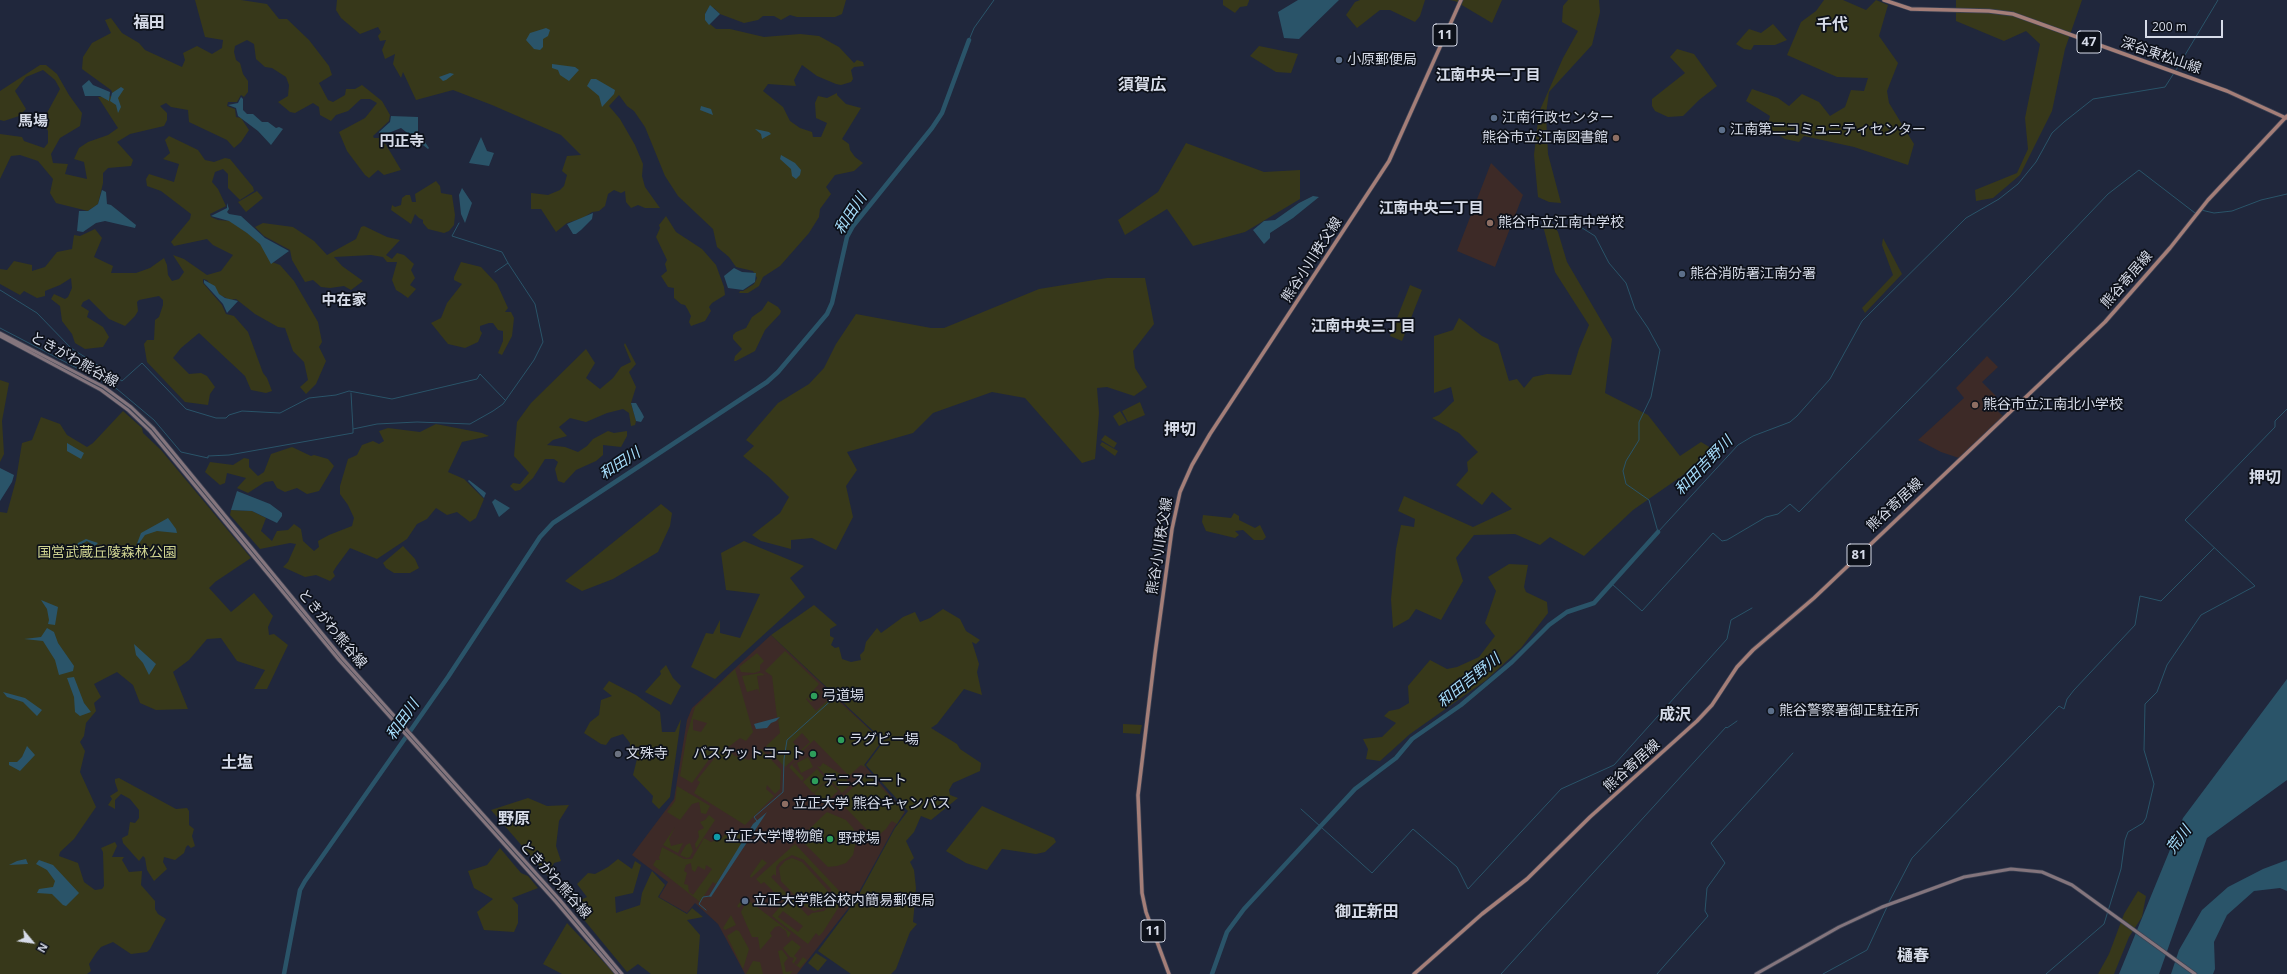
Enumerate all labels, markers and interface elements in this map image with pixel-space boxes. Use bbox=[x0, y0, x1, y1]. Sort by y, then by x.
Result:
scale bar bbox=[2147, 12, 2225, 38]
district label: 福田 bbox=[133, 13, 165, 33]
district label: 千代 bbox=[1816, 15, 1848, 35]
text: 200 m bbox=[2152, 18, 2187, 35]
road number: 11 bbox=[1433, 24, 1457, 46]
road number: 47 bbox=[2077, 31, 2101, 53]
street label: 深谷東松山線 bbox=[2119, 34, 2203, 78]
place label: 小原郵便局 bbox=[1347, 52, 1417, 68]
marker: 小原郵便局 bbox=[1334, 55, 1344, 65]
district label: 江南中央一丁目 bbox=[1436, 67, 1540, 85]
district label: 須賀広 bbox=[1118, 75, 1166, 95]
place label: 江南行政センター bbox=[1502, 110, 1614, 126]
district label: 馬場 bbox=[18, 113, 48, 131]
marker: 江南行政センター bbox=[1489, 113, 1499, 123]
place label: 江南第二コミュニティセンター bbox=[1730, 122, 1926, 138]
marker: 江南第二コミュニティセンター bbox=[1717, 125, 1727, 135]
place label: 熊谷市立江南図書館 bbox=[1482, 130, 1608, 146]
district label: 円正寺 bbox=[380, 133, 424, 151]
marker: 熊谷市立江南図書館 bbox=[1611, 133, 1621, 143]
water label: 和田川 bbox=[831, 190, 871, 238]
district label: 江南中央二丁目 bbox=[1379, 200, 1483, 218]
street label: 熊谷小川秩父線 bbox=[1278, 214, 1346, 306]
place label: 熊谷市立江南中学校 bbox=[1498, 215, 1624, 231]
marker: 熊谷市立江南中学校 bbox=[1485, 218, 1495, 228]
street label: 熊谷寄居線 bbox=[2098, 248, 2156, 312]
place label: 熊谷消防署江南分署 bbox=[1690, 266, 1816, 282]
marker: 熊谷消防署江南分署 bbox=[1677, 269, 1687, 279]
district label: 中在家 bbox=[322, 292, 366, 310]
district label: 江南中央三丁目 bbox=[1311, 318, 1415, 336]
street label: ときがわ熊谷線 bbox=[27, 329, 121, 391]
place label: 熊谷市立江南北小学校 bbox=[1983, 397, 2123, 413]
marker: 熊谷市立江南北小学校 bbox=[1970, 400, 1980, 410]
district label: 押切 bbox=[1164, 420, 1196, 440]
water label: 和田吉野川 bbox=[1671, 433, 1737, 499]
water label: 和田川 bbox=[596, 444, 644, 484]
district label: 押切 bbox=[2249, 468, 2281, 488]
street label: 熊谷寄居線 bbox=[1864, 475, 1926, 535]
street label: 熊谷小川秩父線 bbox=[1144, 496, 1176, 596]
road number: 81 bbox=[1847, 544, 1871, 566]
park label: 国営武蔵丘陵森林公園 bbox=[37, 545, 177, 561]
street label: ときがわ熊谷線 bbox=[294, 586, 370, 672]
water label: 和田吉野川 bbox=[1434, 650, 1504, 712]
place label: 弓道場 bbox=[822, 688, 864, 704]
marker: 弓道場 bbox=[809, 691, 819, 701]
water label: 和田川 bbox=[383, 696, 423, 744]
place label: 熊谷警察署御正駐在所 bbox=[1779, 703, 1919, 719]
district label: 成沢 bbox=[1659, 705, 1691, 725]
marker: 熊谷警察署御正駐在所 bbox=[1766, 706, 1776, 716]
place label: ラグビー場 bbox=[849, 732, 919, 748]
marker: ラグビー場 bbox=[836, 735, 846, 745]
street label: 熊谷寄居線 bbox=[1600, 736, 1664, 796]
place label: 文殊寺 bbox=[626, 746, 668, 762]
place label: バスケットコート bbox=[693, 746, 805, 762]
marker: 文殊寺 bbox=[613, 749, 623, 759]
marker: バスケットコート bbox=[808, 749, 818, 759]
district label: 土塩 bbox=[221, 753, 253, 773]
place label: テニスコート bbox=[823, 773, 907, 789]
marker: テニスコート bbox=[810, 776, 820, 786]
place label: 立正大学 熊谷キャンパス bbox=[793, 796, 951, 812]
marker: 立正大学 熊谷キャンパス bbox=[780, 799, 790, 809]
district label: 野原 bbox=[498, 809, 530, 829]
water label: 荒川 bbox=[2163, 823, 2195, 857]
place label: 立正大学博物館 bbox=[725, 829, 823, 845]
place label: 野球場 bbox=[838, 831, 880, 847]
marker: 立正大学博物館 bbox=[712, 832, 722, 842]
marker: 野球場 bbox=[825, 834, 835, 844]
street label: ときがわ熊谷線 bbox=[516, 838, 594, 922]
place label: 立正大学熊谷校内簡易郵便局 bbox=[753, 893, 935, 909]
marker: 立正大学熊谷校内簡易郵便局 bbox=[740, 896, 750, 906]
district label: 御正新田 bbox=[1335, 902, 1399, 922]
road number: 11 bbox=[1141, 920, 1165, 942]
north arrow bbox=[12, 922, 52, 962]
text: N bbox=[34, 941, 52, 956]
district label: 樋春 bbox=[1897, 946, 1929, 966]

